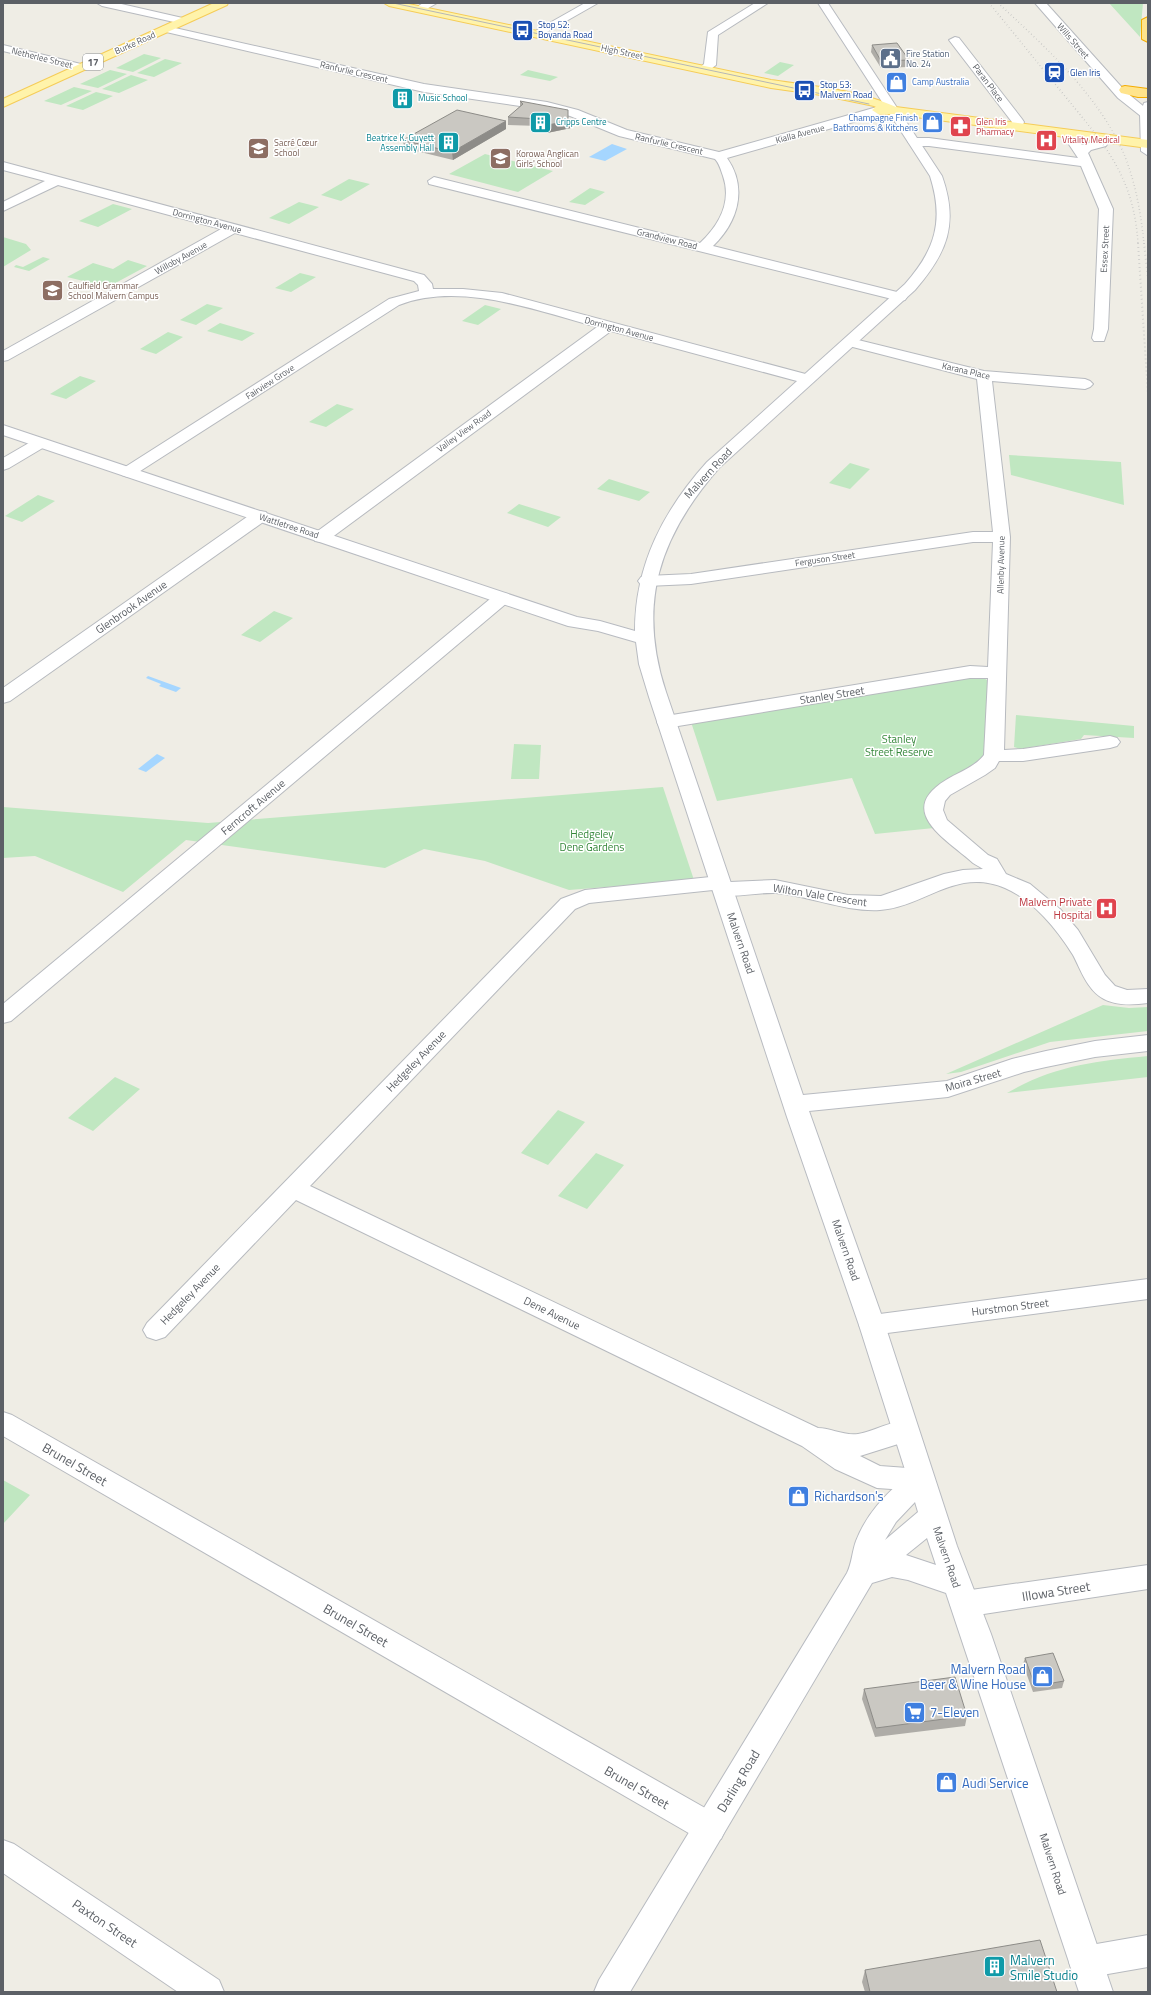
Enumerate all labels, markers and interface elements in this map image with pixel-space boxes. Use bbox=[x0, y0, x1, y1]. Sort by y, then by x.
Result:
bus stop icon: Stop 52: Boyanda Road bbox=[509, 17, 535, 43]
place label: Stop 52: Boyanda Road bbox=[538, 18, 593, 41]
street label: Wills Street bbox=[1054, 20, 1093, 62]
street label: Burke Road bbox=[112, 28, 158, 57]
street label: High Street bbox=[600, 41, 645, 62]
street label: Netherlee Street bbox=[10, 44, 75, 72]
public building icon: Fire Station No. 24 bbox=[878, 46, 904, 72]
place label: Fire Station No. 24 bbox=[906, 47, 950, 70]
road number: 17 bbox=[83, 54, 103, 70]
street label: Ranfurlie Crescent bbox=[319, 57, 390, 86]
station icon: Glen Iris bbox=[1042, 60, 1068, 86]
street label: Paran Place bbox=[970, 61, 1007, 105]
place label: Glen Iris bbox=[1070, 66, 1100, 79]
shop icon: Camp Australia bbox=[884, 69, 910, 95]
place label: Camp Australia bbox=[912, 75, 970, 88]
bus stop icon: Stop 53: Malvern Road bbox=[791, 77, 817, 103]
place label: Stop 53: Malvern Road bbox=[820, 78, 873, 101]
building icon: Music School bbox=[389, 85, 415, 111]
place label: Music School bbox=[418, 91, 468, 104]
building icon: Cripps Centre bbox=[527, 109, 553, 135]
shop icon: Champagne Finish Bathrooms & Kitchens bbox=[920, 110, 946, 136]
place label: Champagne Finish Bathrooms & Kitchens bbox=[833, 111, 918, 134]
pharmacy icon: Glen Iris Pharmacy bbox=[947, 114, 973, 140]
place label: Cripps Centre bbox=[556, 115, 607, 128]
place label: Glen Iris Pharmacy bbox=[976, 115, 1015, 138]
street label: Kialla Avenue bbox=[774, 121, 826, 146]
hospital icon: Vitality Medical bbox=[1033, 127, 1059, 153]
street label: Ranfurlie Crescent bbox=[634, 129, 705, 158]
building icon: Beatrice K. Guyett Assembly Hall bbox=[436, 130, 462, 156]
place label: Beatrice K. Guyett Assembly Hall bbox=[366, 131, 435, 154]
place label: Vitality Medical bbox=[1062, 133, 1120, 146]
school or university icon: Sacré Cœur School bbox=[245, 135, 271, 161]
place label: Sacré Cœur School bbox=[274, 136, 317, 159]
school or university icon: Korowa Anglican Girls' School bbox=[487, 146, 513, 172]
place label: Korowa Anglican Girls' School bbox=[516, 147, 579, 170]
street label: Dorrington Avenue bbox=[171, 205, 244, 236]
street label: Essex Street bbox=[1097, 224, 1112, 273]
street label: Grandview Road bbox=[636, 225, 699, 252]
street label: Willoby Avenue bbox=[152, 238, 210, 277]
school or university icon: Caulfield Grammar School Malvern Campus bbox=[40, 278, 66, 304]
place label: Caulfield Grammar School Malvern Campus bbox=[68, 279, 159, 302]
street label: Dorrington Avenue bbox=[583, 313, 656, 344]
street label: Karana Place bbox=[941, 359, 992, 382]
street label: Fairview Grove bbox=[243, 361, 297, 402]
street label: Valley View Road bbox=[434, 406, 494, 455]
street label: Malvern Road bbox=[680, 444, 736, 502]
street label: Wattletree Road bbox=[258, 510, 321, 541]
street label: Allenby Avenue bbox=[993, 535, 1008, 594]
street label: Ferguson Street bbox=[794, 548, 857, 569]
street label: Glenbrook Avenue bbox=[92, 576, 170, 638]
street label: Stanley Street bbox=[799, 682, 866, 708]
park label: Stanley Street Reserve bbox=[865, 731, 934, 760]
street label: Ferncroft Avenue bbox=[217, 775, 289, 839]
park label: Hedgeley Dene Gardens bbox=[560, 826, 624, 855]
street label: Wilton Vale Crescent bbox=[772, 880, 868, 910]
place label: Malvern Private Hospital bbox=[1019, 894, 1092, 923]
hospital icon: Malvern Private Hospital bbox=[1094, 895, 1120, 921]
street label: Malvern Road bbox=[723, 910, 759, 976]
street label: Hedgeley Avenue bbox=[382, 1026, 450, 1095]
street label: Moira Street bbox=[943, 1064, 1003, 1096]
street label: Malvern Road bbox=[828, 1217, 864, 1283]
street label: Hedgeley Avenue bbox=[156, 1259, 224, 1328]
street label: Dene Avenue bbox=[521, 1292, 583, 1334]
street label: Hurstmon Street bbox=[970, 1294, 1050, 1320]
street label: Brunel Street bbox=[39, 1437, 112, 1491]
shop icon: Richardson's bbox=[785, 1483, 811, 1509]
place label: Richardson's bbox=[814, 1486, 884, 1506]
street label: Malvern Road bbox=[929, 1524, 965, 1590]
street label: Illowa Street bbox=[1020, 1576, 1092, 1606]
street label: Brunel Street bbox=[320, 1598, 393, 1652]
place label: Malvern Road Beer & Wine House bbox=[920, 1659, 1026, 1694]
shop icon: Malvern Road Beer & Wine House bbox=[1029, 1663, 1055, 1689]
supermarket icon: 7-Eleven bbox=[901, 1699, 927, 1725]
place label: 7-Eleven bbox=[930, 1702, 979, 1722]
street label: Darling Road bbox=[711, 1746, 765, 1816]
street label: Brunel Street bbox=[601, 1760, 674, 1814]
shop icon: Audi Service bbox=[934, 1770, 960, 1796]
place label: Audi Service bbox=[962, 1773, 1029, 1793]
street label: Malvern Road bbox=[1036, 1831, 1071, 1897]
street label: Paxton Street bbox=[68, 1894, 142, 1952]
place label: Malvern Smile Studio bbox=[1010, 1950, 1078, 1985]
building icon: Malvern Smile Studio bbox=[982, 1954, 1008, 1980]

